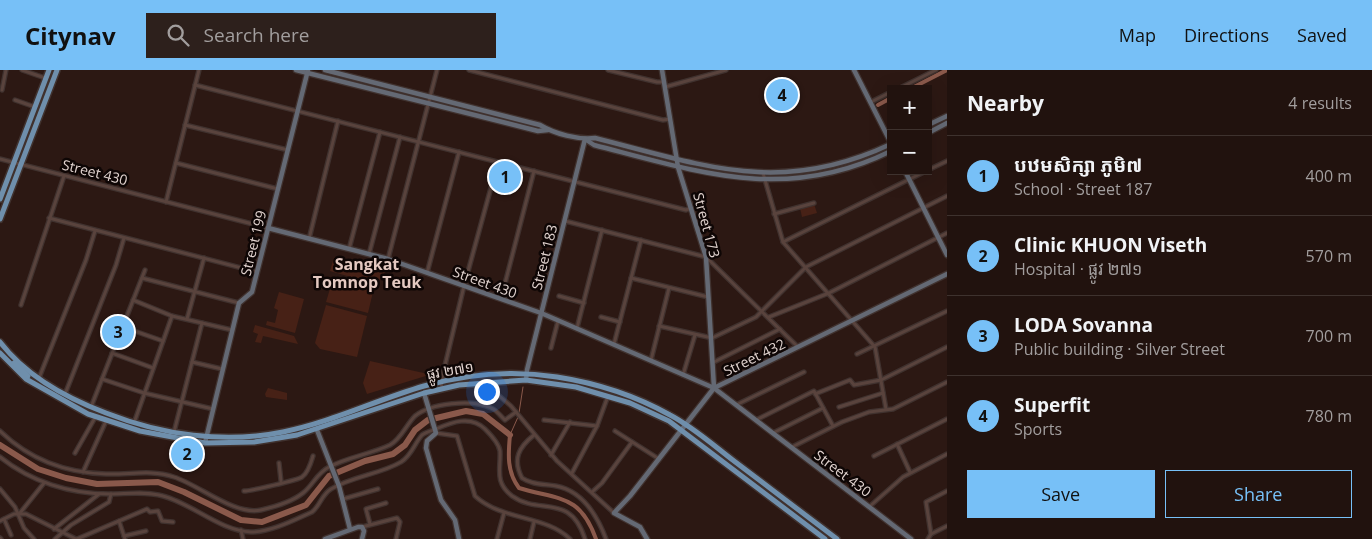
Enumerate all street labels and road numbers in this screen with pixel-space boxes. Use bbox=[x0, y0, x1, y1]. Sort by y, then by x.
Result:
street label: Street 430 bbox=[60, 155, 130, 189]
street label: Street 173 bbox=[689, 190, 725, 260]
street label: Street 199 bbox=[236, 208, 270, 278]
street label: Street 183 bbox=[527, 222, 561, 292]
street label: Street 430 bbox=[450, 262, 520, 302]
street label: Street 432 bbox=[720, 334, 788, 380]
street label: ផ្លូវ ២៧១ bbox=[425, 357, 476, 387]
street label: Street 430 bbox=[811, 445, 875, 501]

